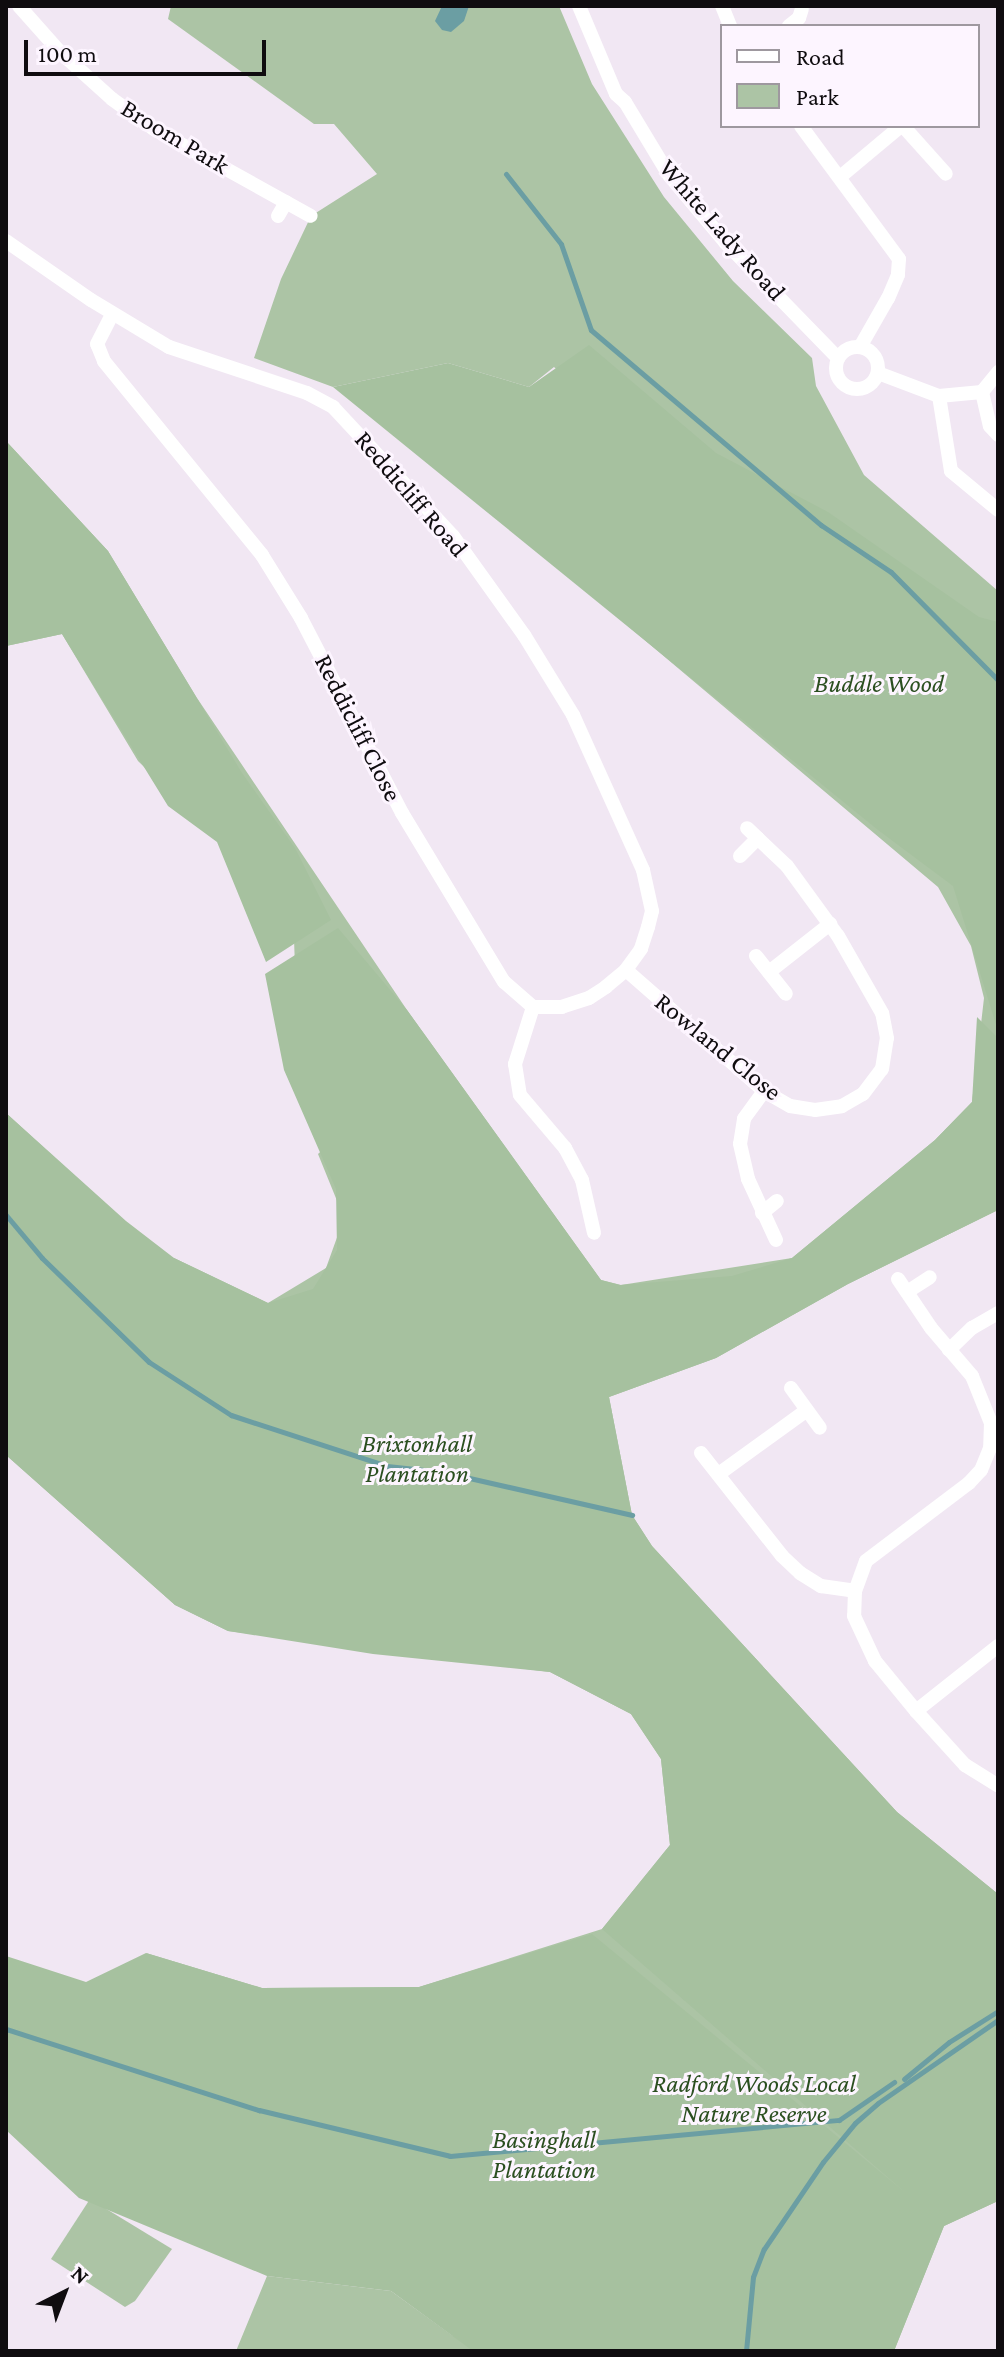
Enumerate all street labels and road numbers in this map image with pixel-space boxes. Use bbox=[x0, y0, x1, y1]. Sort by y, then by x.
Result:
street label: Broom Park bbox=[115, 93, 235, 181]
street label: White Lady Road bbox=[652, 153, 792, 307]
street label: Reddicliff Road bbox=[348, 425, 474, 563]
street label: Reddicliff Close bbox=[308, 649, 408, 807]
street label: Rowland Close bbox=[648, 986, 788, 1108]

